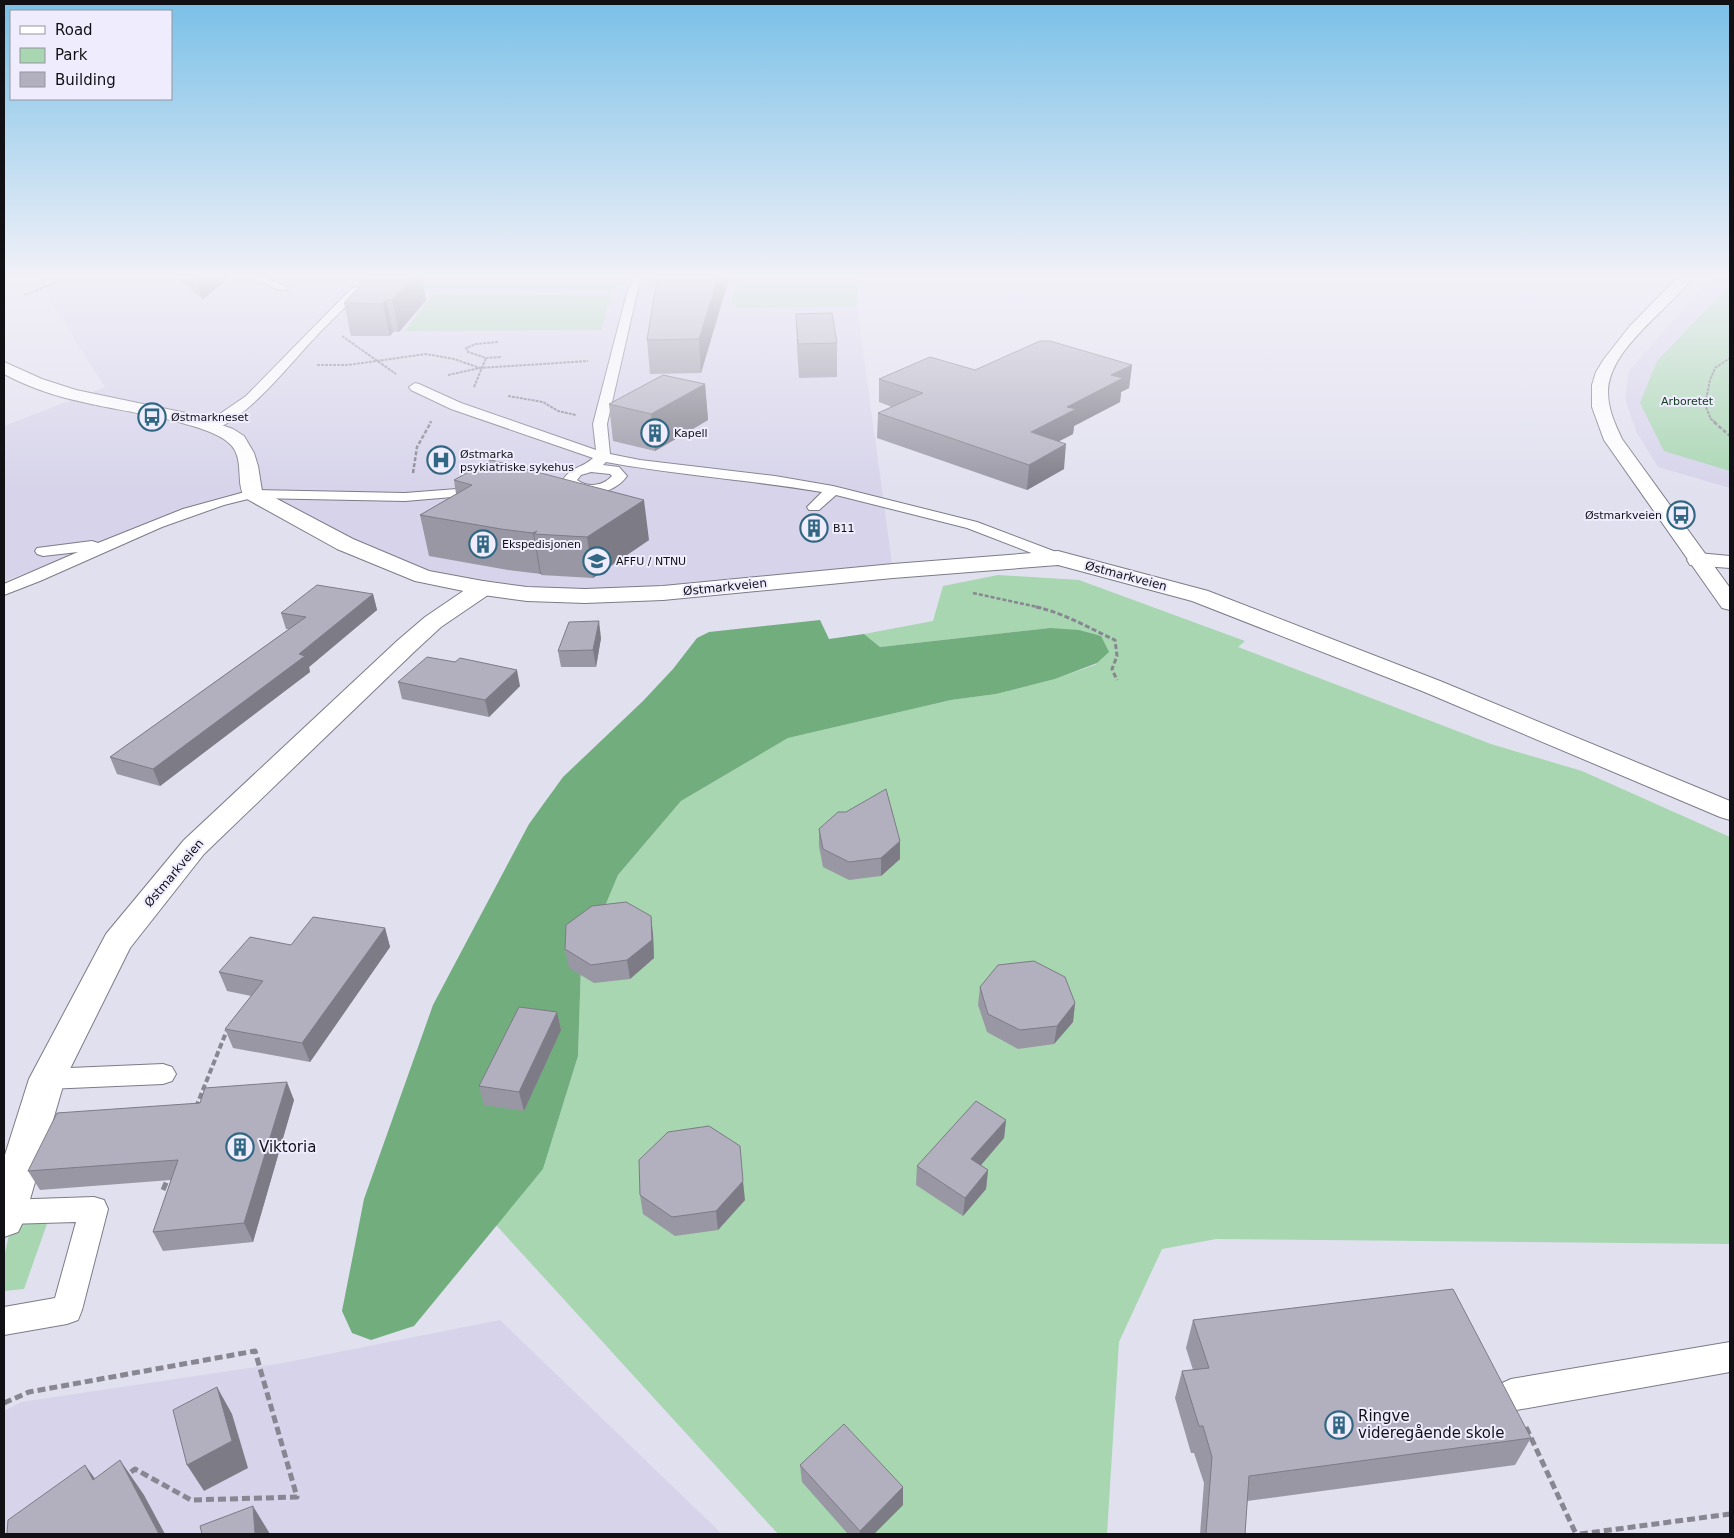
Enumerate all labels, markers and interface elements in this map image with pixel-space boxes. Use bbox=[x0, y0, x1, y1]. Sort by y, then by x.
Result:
legend bbox=[10, 10, 172, 100]
text: Road bbox=[55, 21, 93, 39]
text: Park bbox=[55, 46, 88, 64]
text: Building bbox=[55, 71, 116, 89]
park label: Arboretet bbox=[1661, 395, 1714, 408]
bus stop icon: Østmarkneset bbox=[137, 402, 167, 432]
place label: Østmarkneset bbox=[171, 411, 249, 424]
building icon: Kapell bbox=[640, 418, 670, 448]
place label: Kapell bbox=[674, 427, 708, 440]
hospital icon: Østmarka psykiatriske sykehus bbox=[426, 445, 456, 475]
place label: Østmarka psykiatriske sykehus bbox=[460, 448, 574, 474]
bus stop icon: Østmarkveien bbox=[1666, 500, 1696, 530]
place label: Østmarkveien bbox=[1585, 509, 1662, 522]
building icon: B11 bbox=[799, 513, 829, 543]
place label: B11 bbox=[833, 522, 855, 535]
building icon: Ekspedisjonen bbox=[468, 529, 498, 559]
place label: Ekspedisjonen bbox=[502, 538, 581, 551]
school or university icon: AFFU / NTNU bbox=[582, 546, 612, 576]
place label: AFFU / NTNU bbox=[616, 555, 686, 568]
street label: Østmarkveien bbox=[1084, 558, 1168, 594]
street label: Østmarkveien bbox=[682, 576, 768, 598]
street label: Østmarkveien bbox=[142, 836, 206, 910]
building icon: Viktoria bbox=[225, 1132, 255, 1162]
place label: Viktoria bbox=[259, 1138, 316, 1156]
place label: Ringve videregående skole bbox=[1358, 1407, 1504, 1442]
building icon: Ringve videregående skole bbox=[1324, 1410, 1354, 1440]

